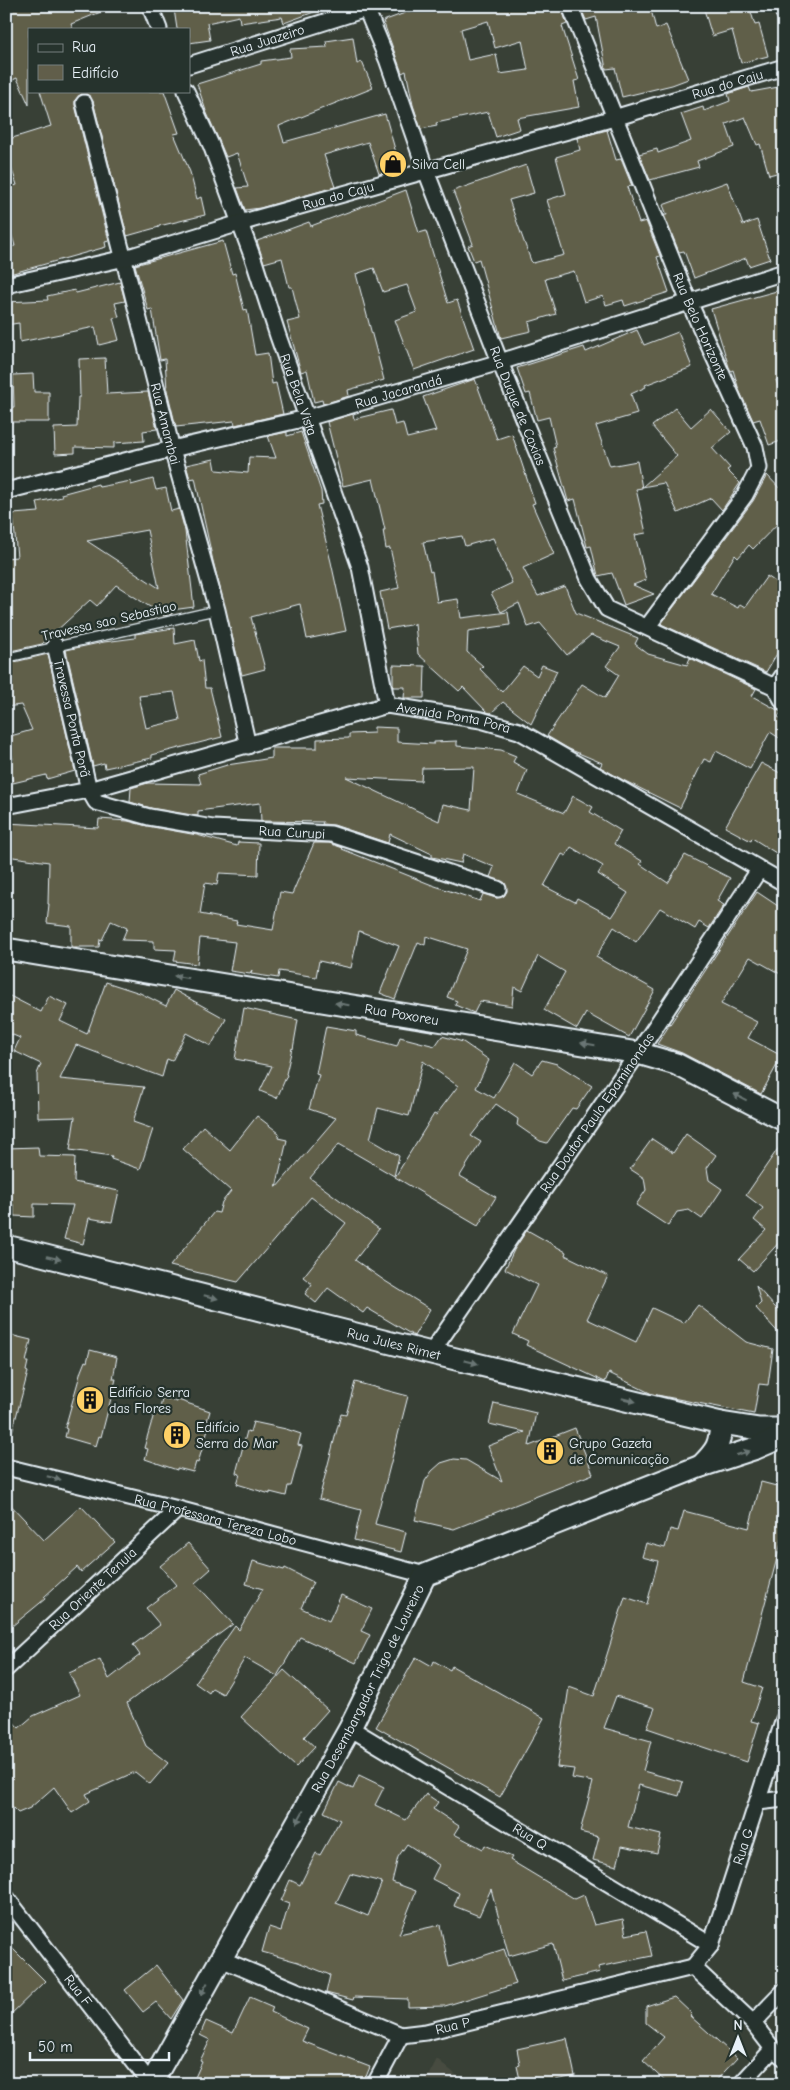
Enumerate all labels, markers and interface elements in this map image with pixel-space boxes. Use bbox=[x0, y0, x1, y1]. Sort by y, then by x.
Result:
street label: Rua Juazeiro bbox=[228, 20, 306, 60]
legend bbox=[28, 28, 190, 92]
text: Rua bbox=[72, 38, 96, 56]
text: Edifício bbox=[72, 64, 119, 82]
street label: Rua do Caju bbox=[690, 65, 765, 103]
shop icon: Silva Cell bbox=[378, 149, 408, 179]
place label: Silva Cell bbox=[412, 156, 465, 173]
street label: Rua do Caju bbox=[300, 177, 376, 214]
street label: Rua Belo Horizonte bbox=[670, 270, 732, 383]
street label: Rua Duque de Caxias bbox=[486, 344, 550, 468]
street label: Rua Bela Vista bbox=[276, 351, 321, 438]
street label: Rua Jacarandá bbox=[353, 371, 444, 412]
street label: Rua Amambai bbox=[147, 381, 184, 467]
street label: Travessa sao Sebastiao bbox=[40, 597, 178, 645]
street label: Travessa Ponta Porã bbox=[50, 657, 94, 779]
street label: Avenida Ponta Porã bbox=[395, 698, 513, 737]
street label: Rua Curupi bbox=[258, 822, 326, 842]
one-way arrow bbox=[173, 973, 189, 981]
one-way arrow bbox=[333, 999, 349, 1007]
street label: Rua Poxoreu bbox=[363, 1000, 440, 1029]
street label: Rua Doutor Paulo Epaminondas bbox=[536, 1029, 658, 1196]
one-way arrow bbox=[580, 1040, 596, 1048]
one-way arrow bbox=[733, 1093, 748, 1102]
one-way arrow bbox=[46, 1254, 61, 1262]
one-way arrow bbox=[204, 1293, 219, 1301]
street label: Rua Jules Rimet bbox=[345, 1324, 443, 1364]
one-way arrow bbox=[463, 1359, 478, 1367]
place label: Edifício Serra das Flores bbox=[109, 1384, 190, 1417]
building icon: Edifício Serra das Flores bbox=[75, 1385, 105, 1415]
one-way arrow bbox=[621, 1397, 636, 1405]
place label: Edifício Serra do Mar bbox=[196, 1419, 278, 1452]
building icon: Edifício Serra do Mar bbox=[162, 1420, 192, 1450]
place label: Grupo Gazeta de Comunicação bbox=[569, 1435, 669, 1468]
building icon: Grupo Gazeta de Comunicação bbox=[535, 1436, 565, 1466]
one-way arrow bbox=[736, 1448, 751, 1456]
one-way arrow bbox=[46, 1474, 61, 1482]
street label: Rua Professora Tereza Lobo bbox=[133, 1490, 299, 1549]
street label: Rua Oriente Tenula bbox=[45, 1544, 140, 1634]
street label: Rua Desembargador Trigo de Loureiro bbox=[307, 1582, 428, 1796]
one-way arrow bbox=[296, 1810, 305, 1823]
street label: Rua Q bbox=[510, 1819, 550, 1853]
street label: Rua G bbox=[729, 1826, 757, 1867]
street label: Rua F bbox=[61, 1971, 96, 2009]
one-way arrow bbox=[200, 1982, 208, 1996]
north arrow bbox=[712, 2012, 762, 2062]
street label: Rua P bbox=[434, 2013, 472, 2038]
text: N bbox=[733, 2017, 743, 2034]
scale bar bbox=[30, 2030, 169, 2062]
text: 50 m bbox=[38, 2038, 73, 2056]

